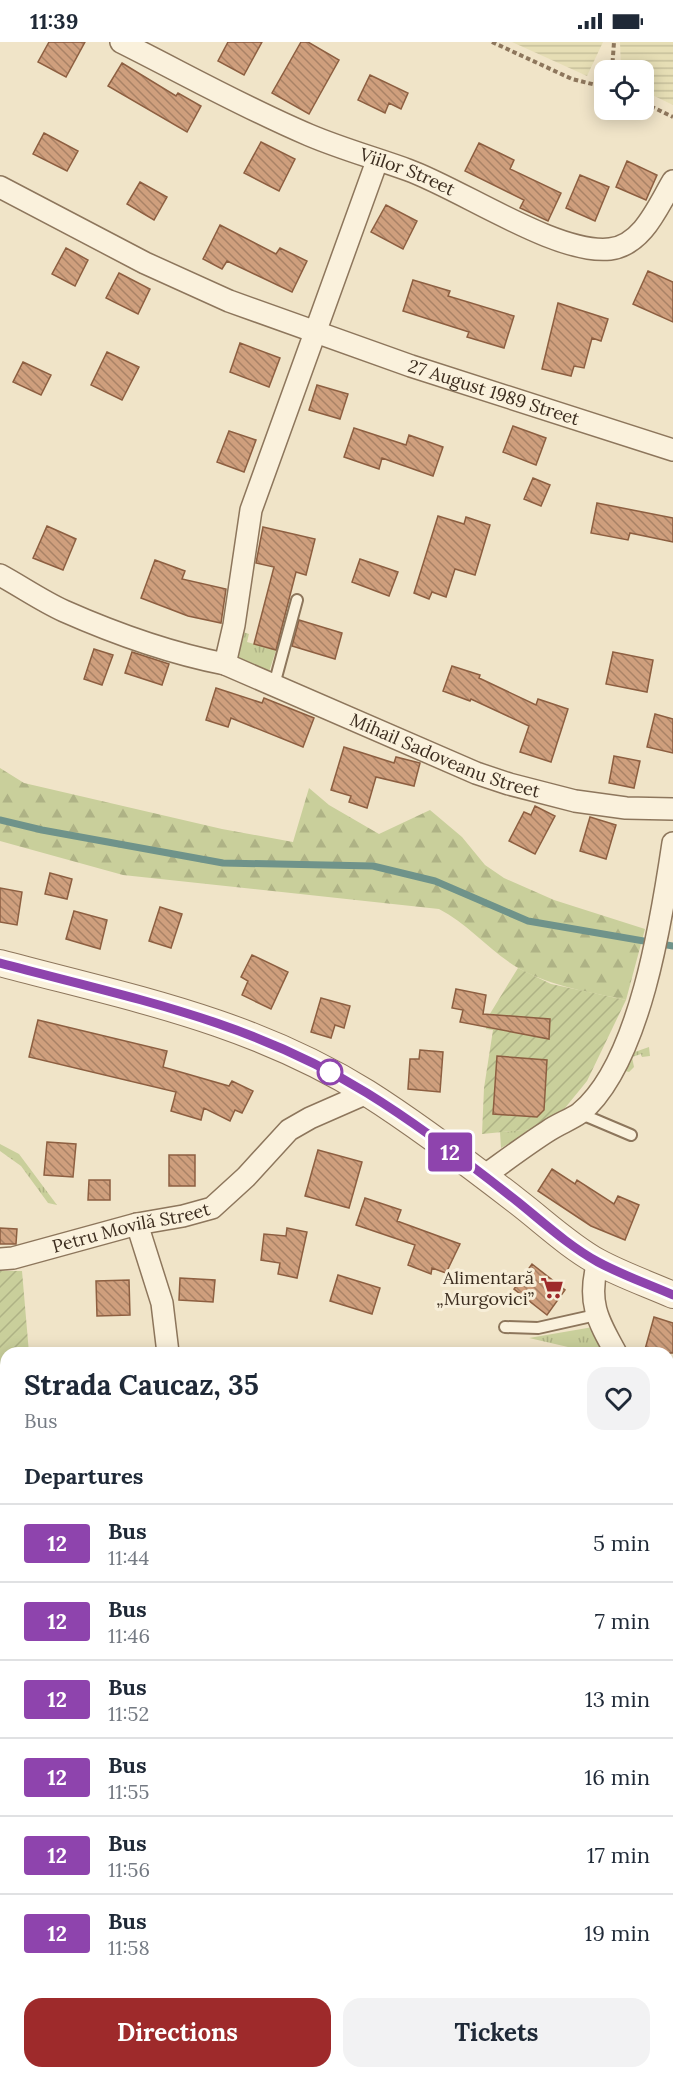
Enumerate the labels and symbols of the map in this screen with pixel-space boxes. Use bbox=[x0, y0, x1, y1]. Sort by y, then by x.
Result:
street label: Viilor Street bbox=[356, 142, 459, 201]
street label: 27 August 1989 Street bbox=[405, 354, 582, 430]
street label: Mihail Sadoveanu Street bbox=[347, 708, 543, 803]
unlabelled marker bbox=[317, 1059, 343, 1085]
line badge: 12 bbox=[423, 1132, 477, 1172]
street label: Petru Movilă Street bbox=[50, 1197, 212, 1258]
place label: Alimentară „Murgovici” bbox=[436, 1266, 534, 1310]
supermarket icon: Alimentară „Murgovici” bbox=[539, 1275, 565, 1301]

